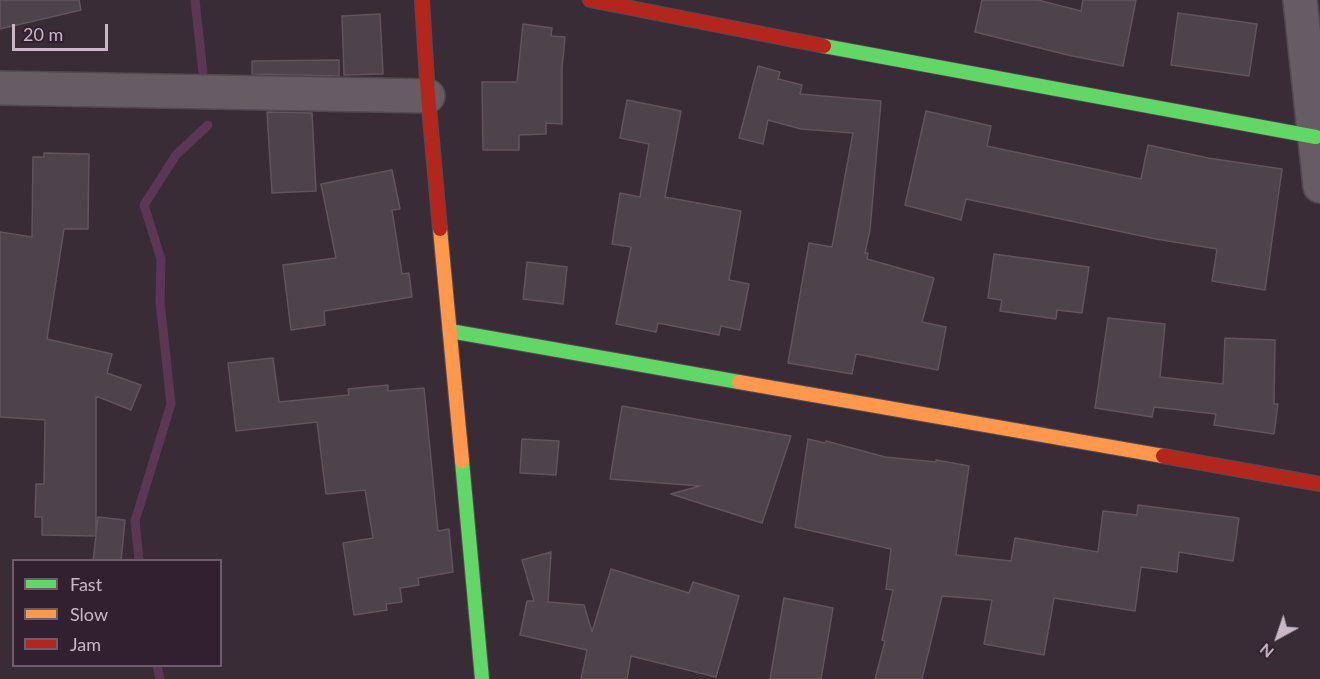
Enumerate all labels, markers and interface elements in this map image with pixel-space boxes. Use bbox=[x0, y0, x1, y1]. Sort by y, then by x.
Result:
scale bar bbox=[15, 12, 111, 50]
text: 20 m bbox=[23, 23, 63, 45]
legend bbox=[12, 559, 222, 667]
text: Fast bbox=[70, 573, 102, 595]
text: Slow bbox=[70, 603, 108, 625]
north arrow bbox=[1248, 607, 1308, 667]
text: Jam bbox=[70, 633, 101, 655]
text: N bbox=[1255, 640, 1277, 662]

